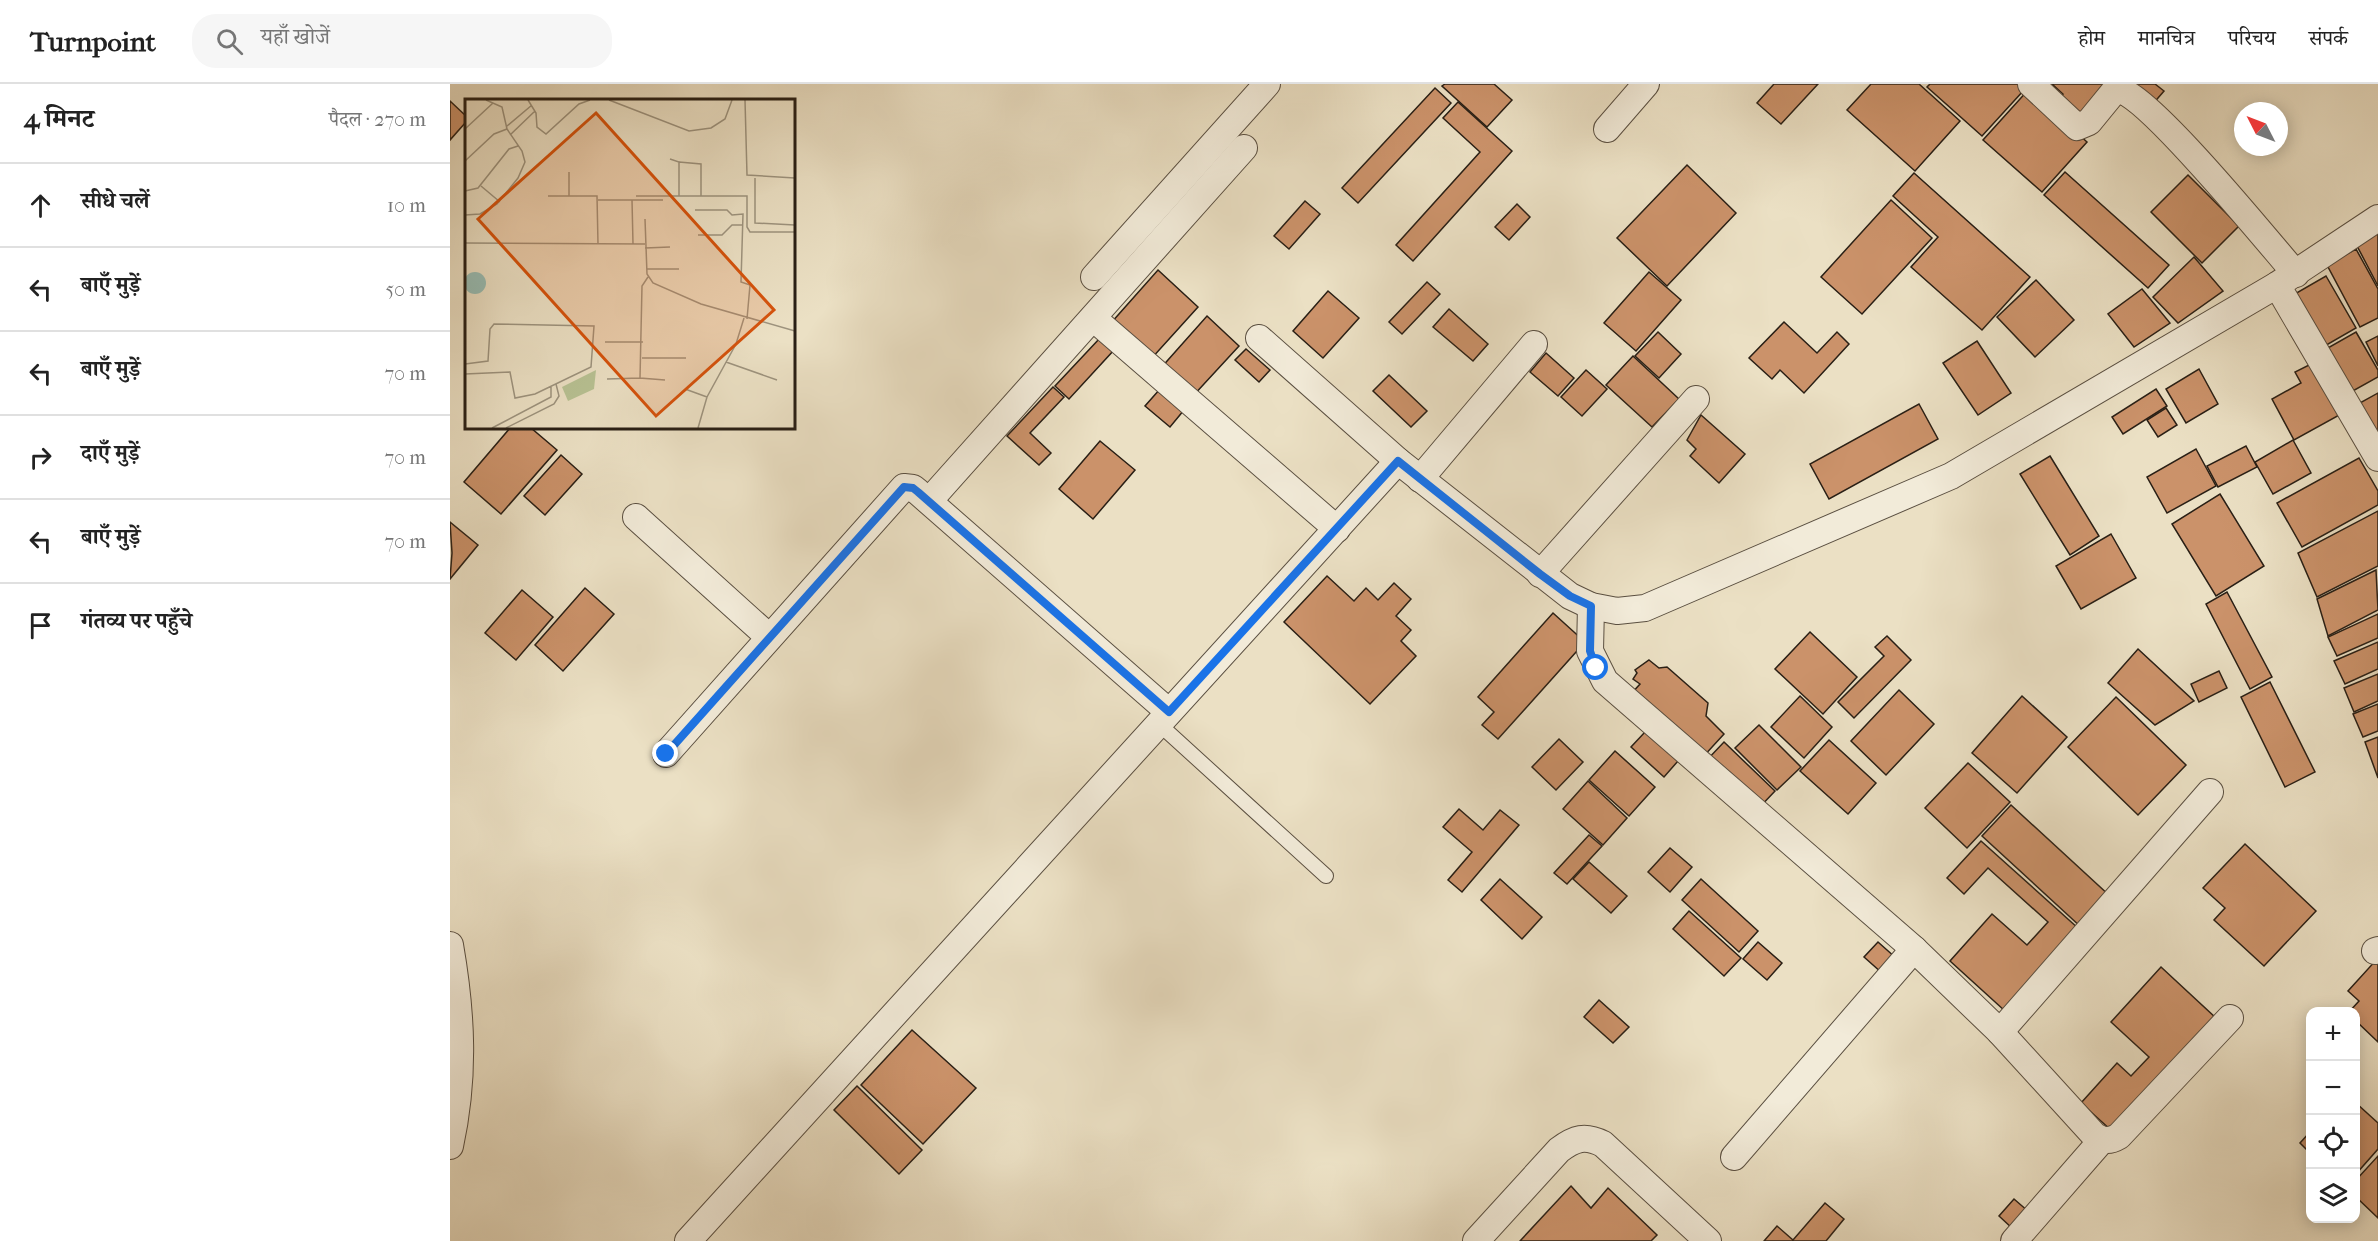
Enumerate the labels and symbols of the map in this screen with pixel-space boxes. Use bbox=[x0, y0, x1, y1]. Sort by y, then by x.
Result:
inset map bbox=[465, 99, 795, 429]
north arrow bbox=[2234, 102, 2288, 156]
route start bbox=[1582, 654, 1608, 680]
route end bbox=[652, 740, 678, 766]

